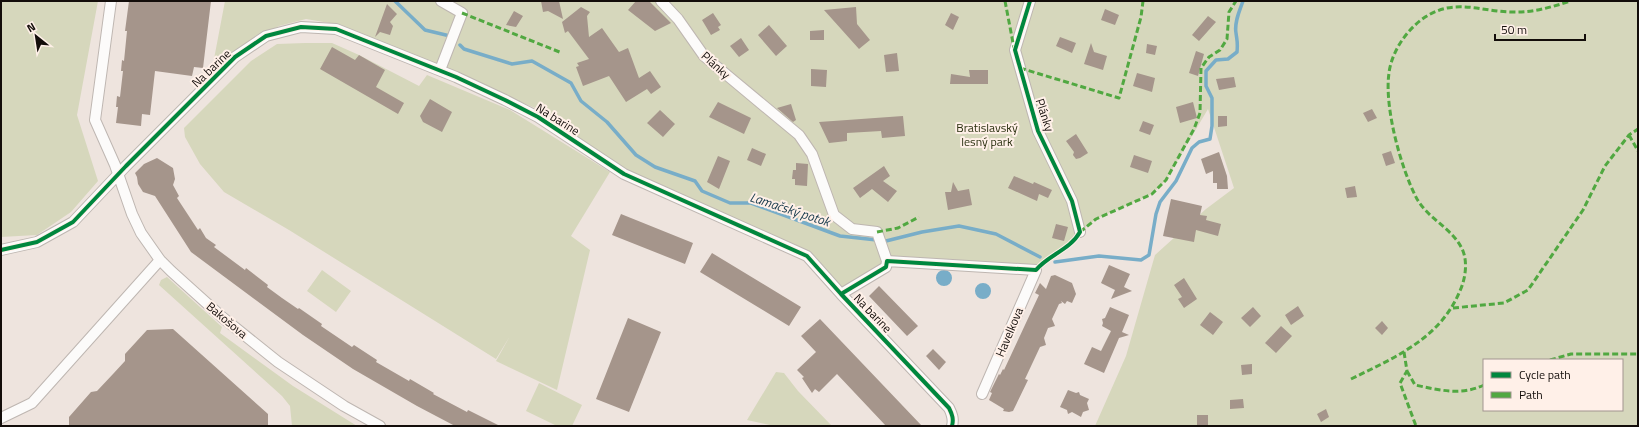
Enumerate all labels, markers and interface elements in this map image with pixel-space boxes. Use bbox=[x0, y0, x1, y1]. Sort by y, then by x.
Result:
north arrow bbox=[16, 16, 56, 56]
scale bar bbox=[1495, 16, 1585, 42]
text: N bbox=[24, 19, 38, 36]
text: 50 m bbox=[1501, 20, 1527, 39]
street label: Na barine bbox=[187, 44, 235, 92]
street label: Plánky bbox=[697, 47, 735, 84]
street label: Plánky bbox=[1031, 96, 1059, 134]
street label: Na barine bbox=[532, 98, 584, 140]
park label: Bratislavský lesný park bbox=[956, 118, 1018, 151]
water label: Lamačský potok bbox=[747, 187, 835, 232]
street label: Na barine bbox=[849, 289, 897, 337]
street label: Bakošova bbox=[202, 297, 252, 343]
street label: Havelkova bbox=[990, 304, 1028, 360]
legend bbox=[1483, 359, 1623, 411]
text: Cycle path bbox=[1519, 365, 1571, 384]
text: Path bbox=[1519, 385, 1543, 404]

